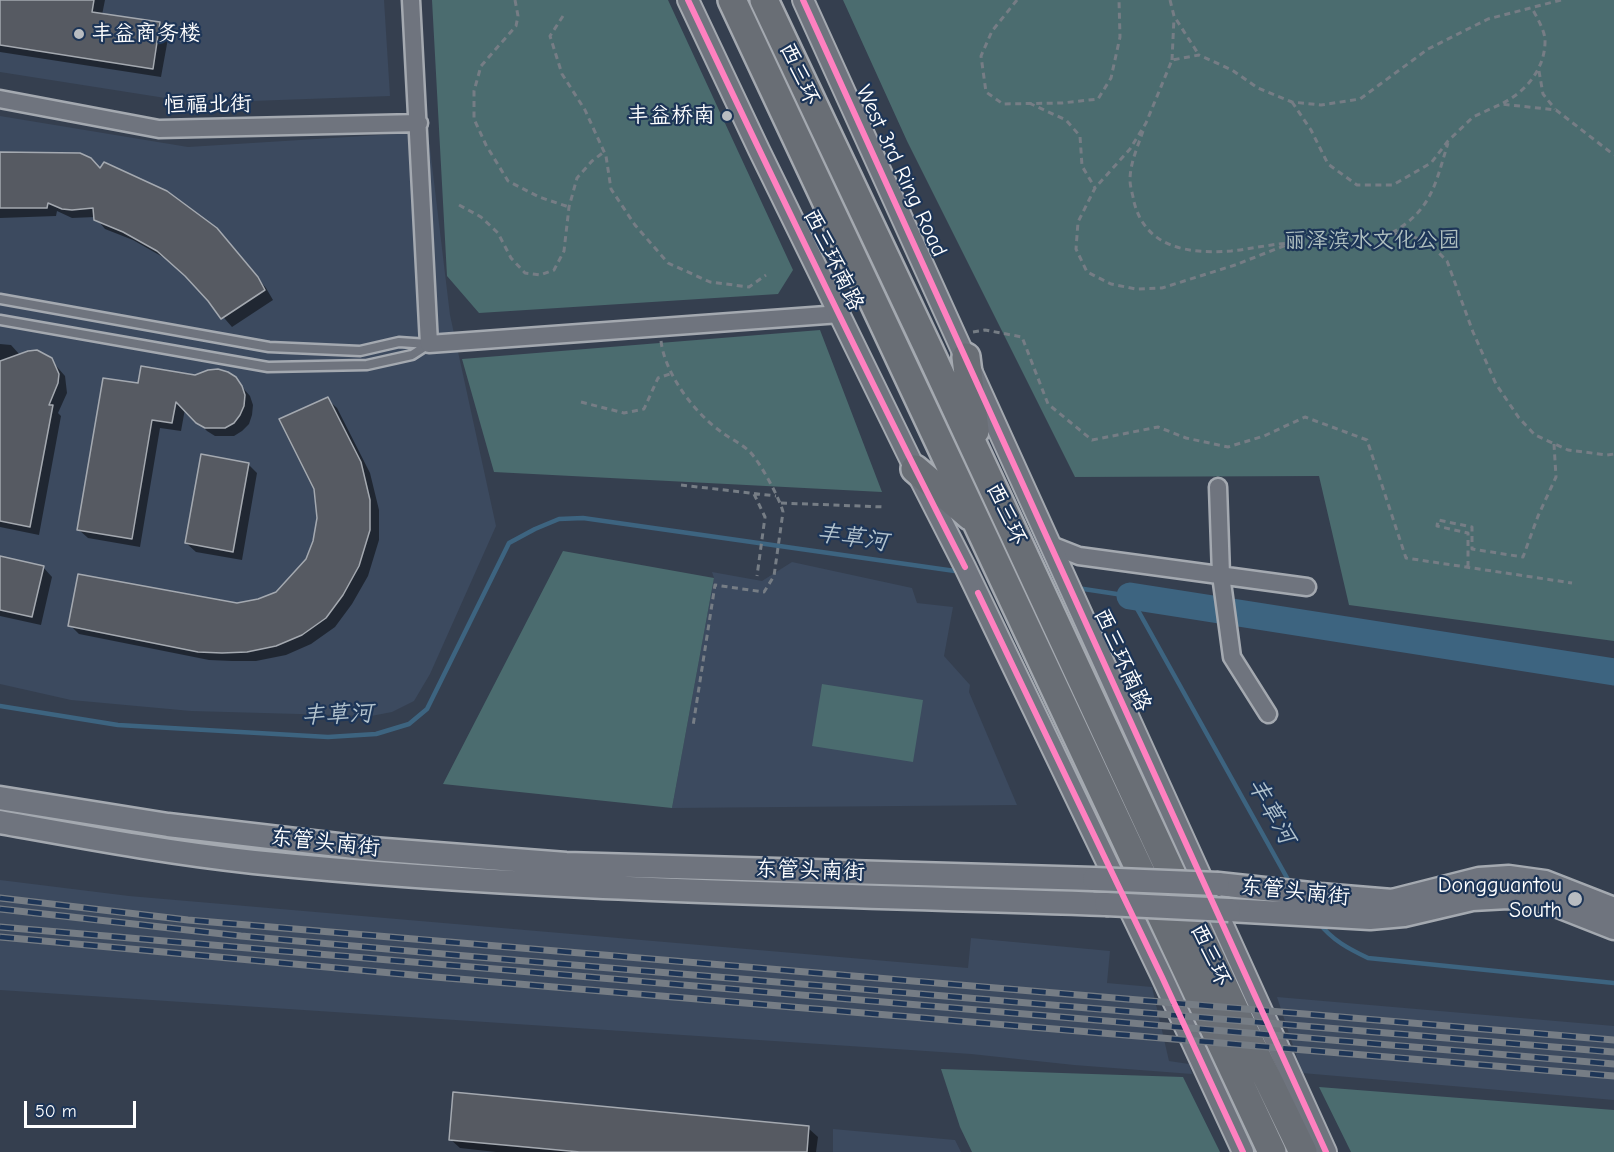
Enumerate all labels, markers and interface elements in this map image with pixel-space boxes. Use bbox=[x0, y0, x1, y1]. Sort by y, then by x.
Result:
place label: 丰益商务楼 bbox=[91, 21, 201, 47]
marker: 丰益商务楼 bbox=[72, 27, 86, 41]
street label: 西三环 bbox=[773, 39, 825, 109]
street label: West 3rd Ring Road bbox=[850, 81, 952, 261]
street label: 恒福北街 bbox=[164, 91, 252, 119]
place label: 丰益桥南 bbox=[627, 103, 715, 129]
marker: 丰益桥南 bbox=[720, 109, 734, 123]
street label: 西三环南路 bbox=[797, 205, 869, 315]
park label: 丽泽滨水文化公园 bbox=[1284, 228, 1460, 254]
street label: 西三环 bbox=[980, 479, 1032, 549]
water label: 丰草河 bbox=[814, 519, 890, 557]
street label: 西三环南路 bbox=[1088, 604, 1156, 716]
water label: 丰草河 bbox=[301, 699, 373, 731]
water label: 丰草河 bbox=[1241, 773, 1301, 849]
street label: 东管头南街 bbox=[269, 824, 381, 862]
street label: 东管头南街 bbox=[755, 856, 865, 886]
street label: 东管头南街 bbox=[1239, 873, 1351, 911]
place label: Dongguantou South bbox=[1438, 873, 1562, 924]
marker: Dongguantou South bbox=[1566, 890, 1584, 908]
street label: 西三环 bbox=[1184, 920, 1236, 990]
scale bar bbox=[27, 1089, 140, 1127]
text: 50 m bbox=[35, 1101, 77, 1122]

